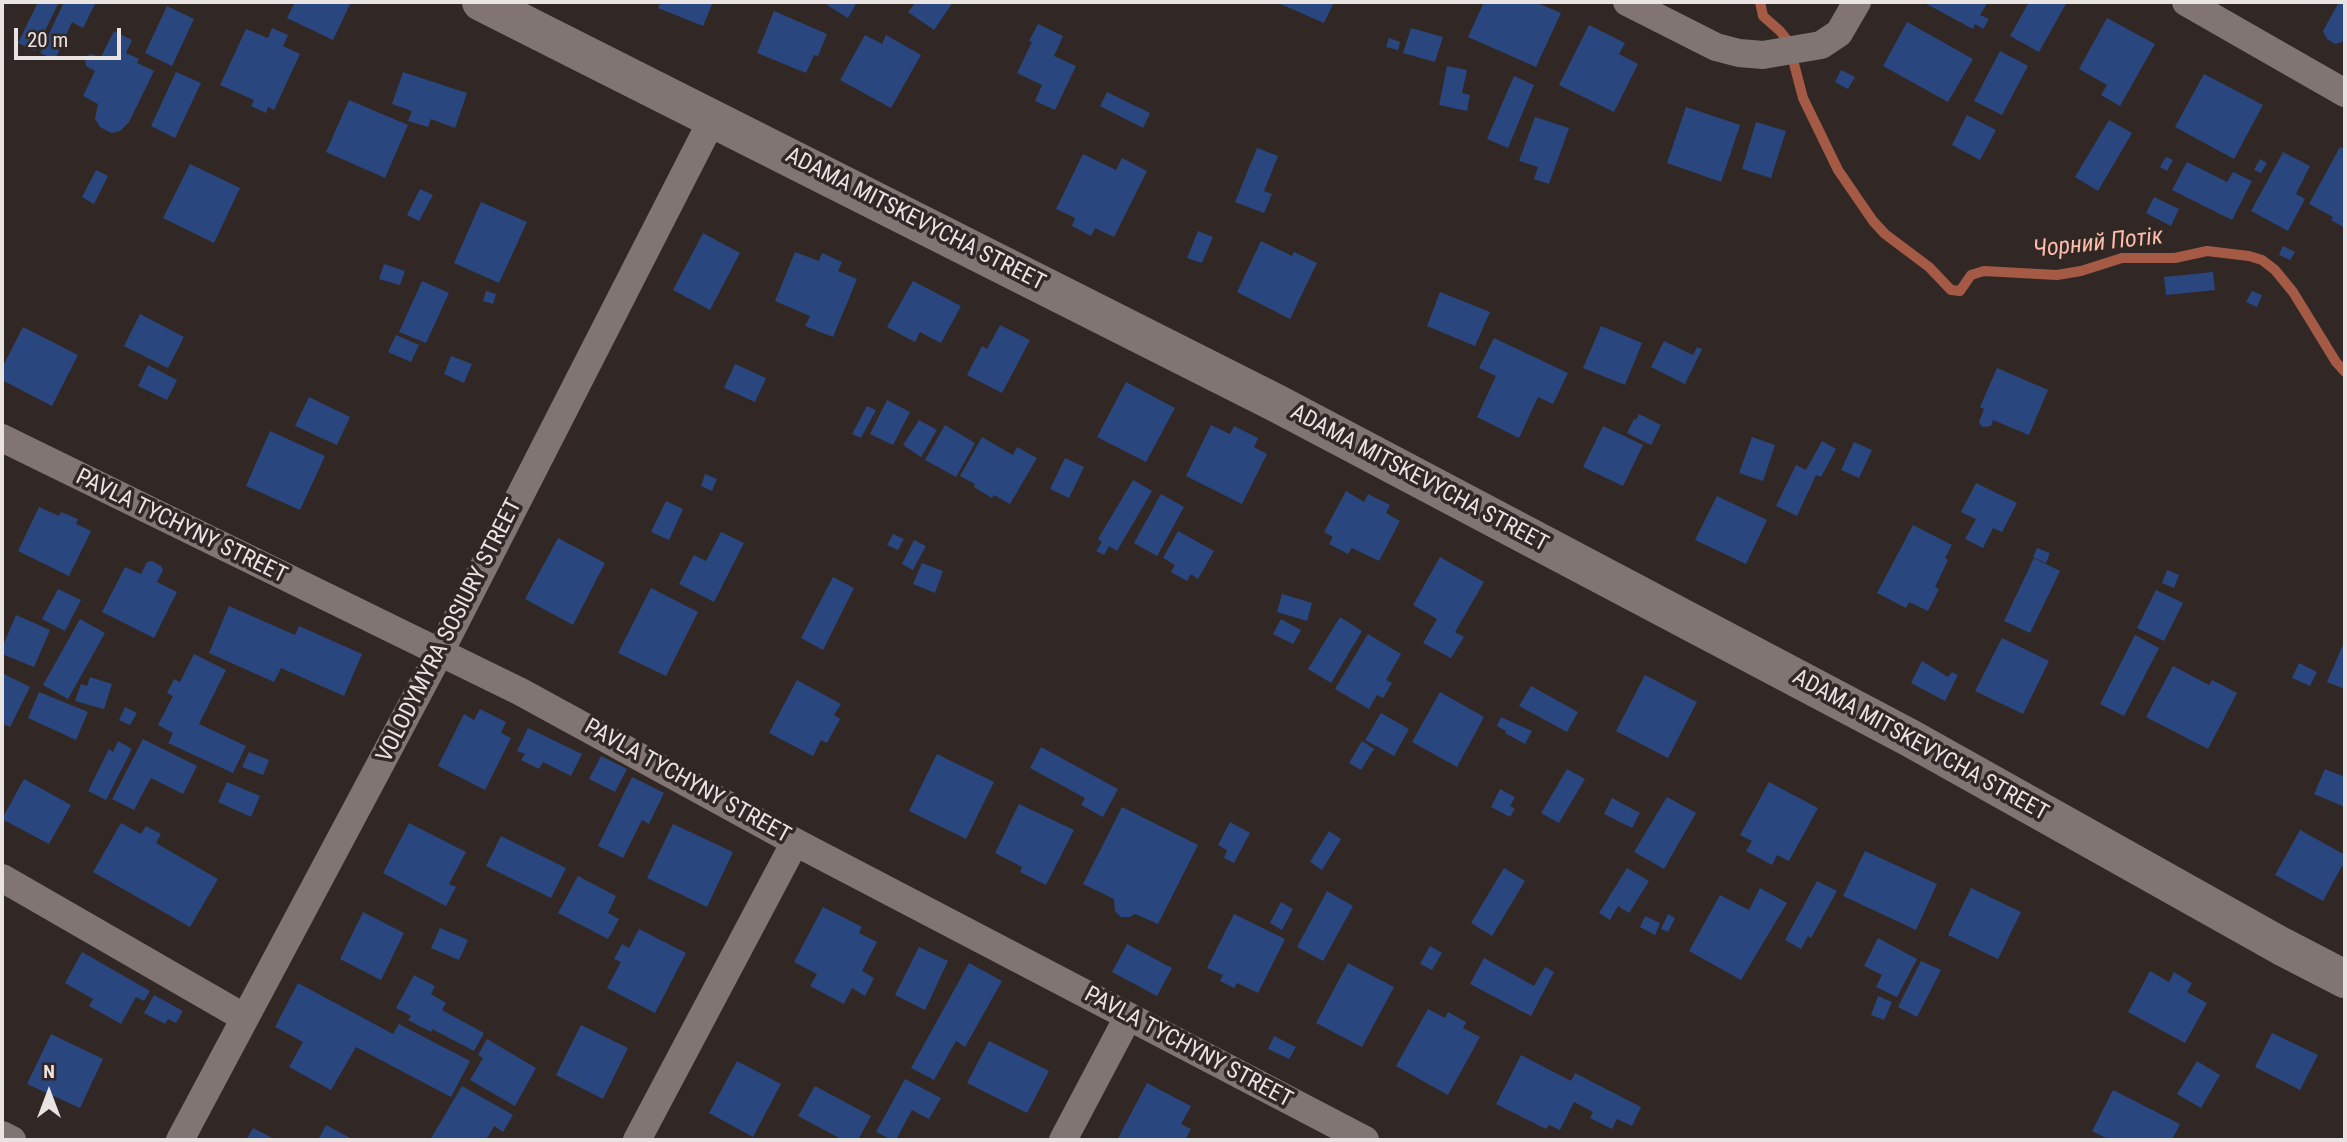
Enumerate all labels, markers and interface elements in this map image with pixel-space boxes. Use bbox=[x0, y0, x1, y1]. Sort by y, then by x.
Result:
scale bar bbox=[18, 14, 124, 58]
text: 20 m bbox=[27, 28, 68, 52]
street label: ADAMA MITSKEVYCHA STREET bbox=[780, 142, 1050, 298]
water label: Чорний Потік bbox=[2032, 223, 2164, 265]
street label: ADAMA MITSKEVYCHA STREET bbox=[1285, 399, 1553, 559]
street label: PAVLA TYCHYNY STREET bbox=[71, 464, 291, 590]
street label: VOLODYMYRA SOSIURY STREET bbox=[371, 495, 529, 767]
street label: ADAMA MITSKEVYCHA STREET bbox=[1787, 664, 2053, 828]
street label: PAVLA TYCHYNY STREET bbox=[579, 714, 795, 850]
street label: PAVLA TYCHYNY STREET bbox=[1079, 981, 1297, 1115]
north arrow bbox=[14, 1058, 84, 1128]
text: N bbox=[43, 1060, 55, 1083]

